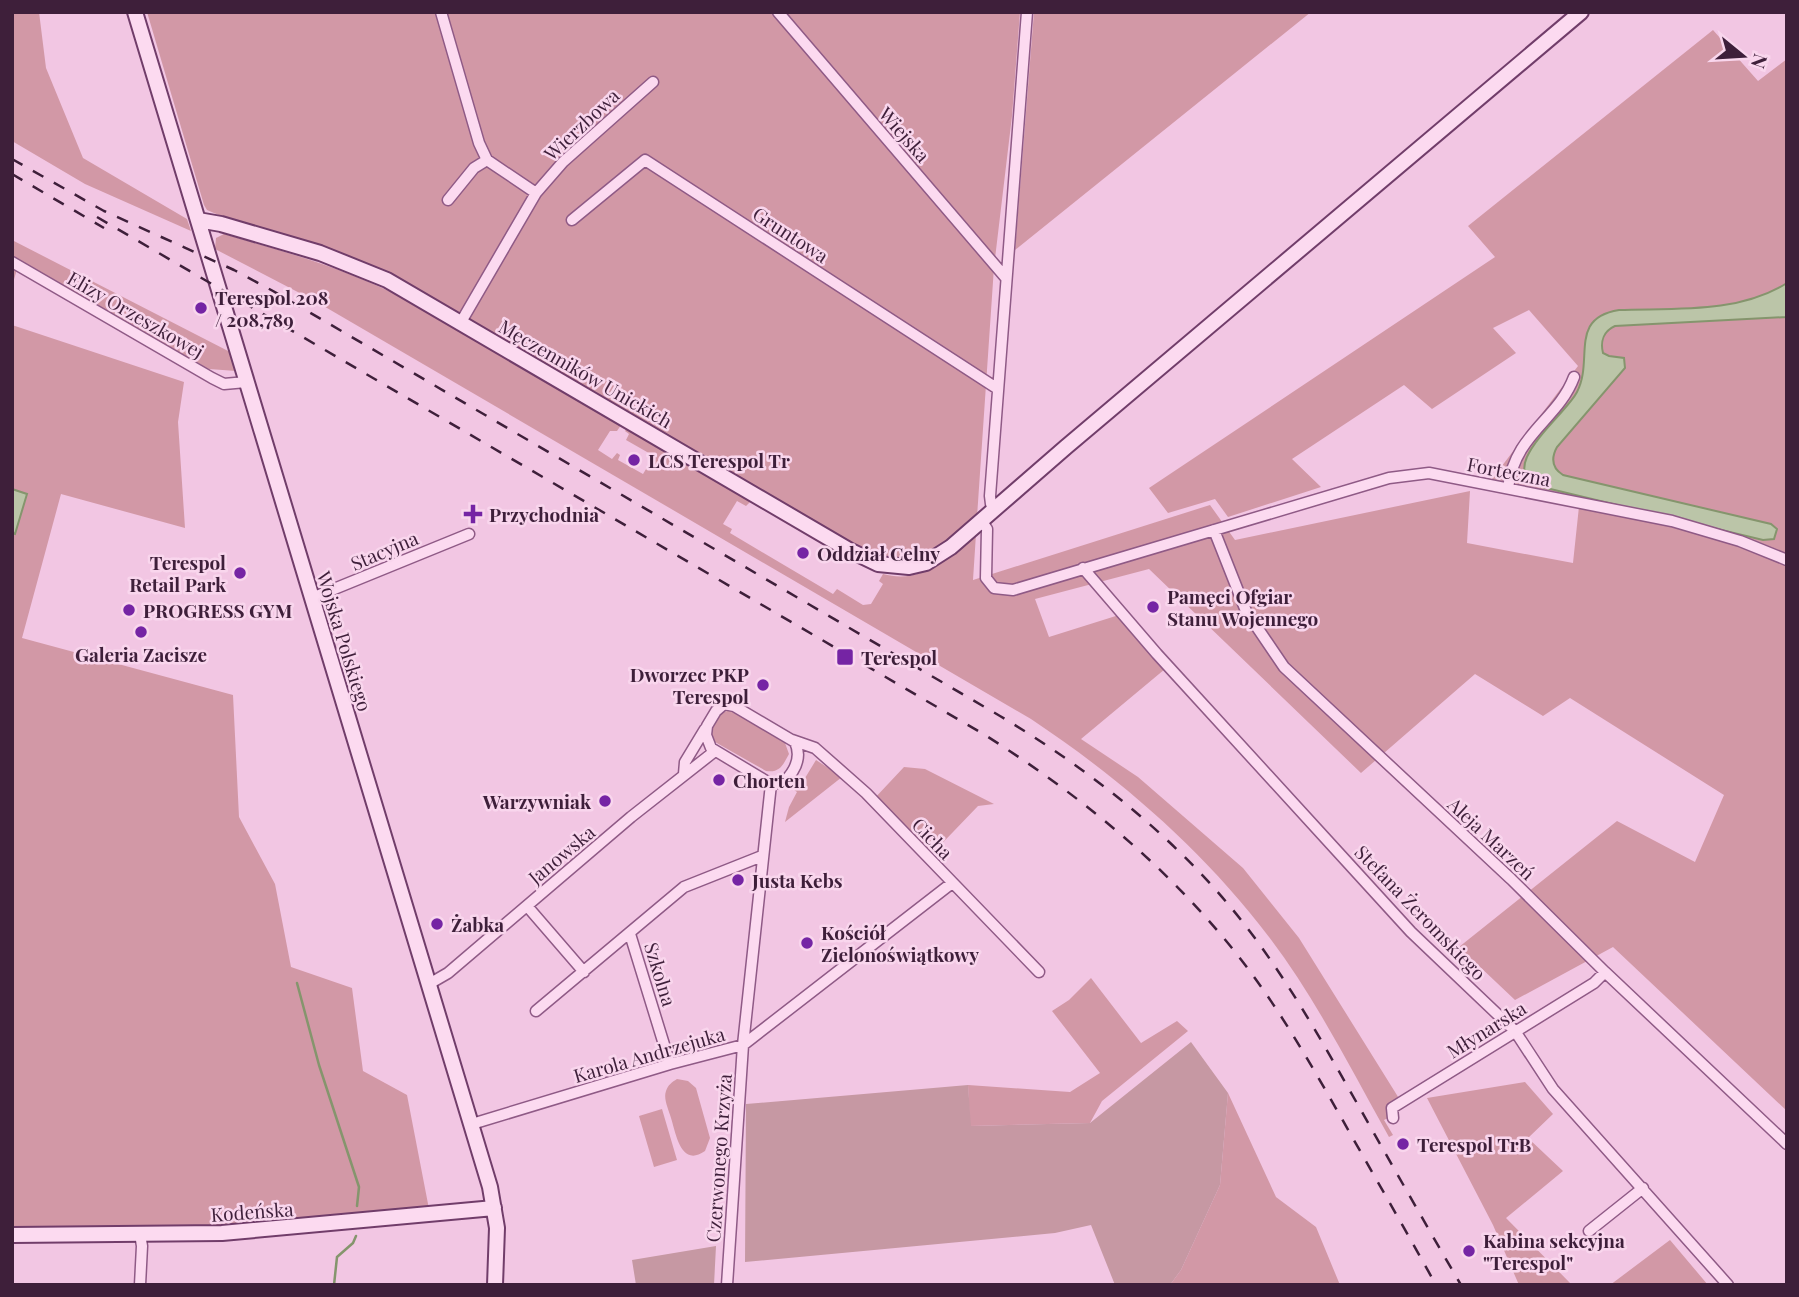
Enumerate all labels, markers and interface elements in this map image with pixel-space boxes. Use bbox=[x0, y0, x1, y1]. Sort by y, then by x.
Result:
north arrow bbox=[1708, 21, 1778, 91]
text: N bbox=[1746, 51, 1775, 72]
street label: Wierzbowa bbox=[537, 82, 625, 166]
street label: Wiejska bbox=[873, 100, 937, 168]
street label: Gruntowa bbox=[748, 200, 834, 268]
street label: Elizy Orzeszkowej bbox=[63, 264, 209, 364]
place label: Terespol 208 / 208,789 bbox=[215, 284, 328, 332]
marker: Terespol 208 / 208,789 bbox=[193, 300, 209, 316]
street label: Męczenników Unickich bbox=[495, 313, 677, 433]
place label: LCS Terespol Tr bbox=[648, 447, 790, 473]
street label: Forteczna bbox=[1465, 450, 1554, 492]
marker: LCS Terespol Tr bbox=[626, 452, 642, 468]
place label: Przychodnia bbox=[489, 501, 599, 527]
marker: Przychodnia bbox=[463, 504, 483, 524]
street label: Stacyjna bbox=[346, 524, 422, 576]
place label: Oddział Celny bbox=[817, 540, 940, 566]
marker: Oddział Celny bbox=[795, 545, 811, 561]
place label: Terespol Retail Park bbox=[129, 549, 227, 597]
marker: Terespol Retail Park bbox=[232, 565, 248, 581]
street label: Wojska Polskiego bbox=[311, 567, 379, 714]
place label: Pamęci Ofgiar Stanu Wojennego bbox=[1167, 583, 1319, 631]
place label: PROGRESS GYM bbox=[143, 597, 292, 623]
marker: Pamęci Ofgiar Stanu Wojennego bbox=[1145, 599, 1161, 615]
marker: PROGRESS GYM bbox=[121, 602, 137, 618]
marker: Galeria Zacisze bbox=[133, 624, 149, 640]
place label: Galeria Zacisze bbox=[75, 641, 207, 667]
place label: Terespol bbox=[861, 644, 937, 670]
marker: Terespol bbox=[835, 647, 855, 667]
place label: Dworzec PKP Terespol bbox=[630, 661, 749, 709]
marker: Dworzec PKP Terespol bbox=[755, 677, 771, 693]
place label: Chorten bbox=[733, 767, 806, 793]
marker: Chorten bbox=[711, 772, 727, 788]
place label: Warzywniak bbox=[482, 788, 592, 814]
street label: Aleja Marzeń bbox=[1442, 790, 1542, 886]
marker: Warzywniak bbox=[597, 793, 613, 809]
street label: Cicha bbox=[907, 812, 960, 865]
street label: Janowska bbox=[521, 818, 600, 890]
street label: Stefana Żeromskiego bbox=[1350, 839, 1492, 985]
place label: Justa Kebs bbox=[751, 867, 843, 893]
marker: Justa Kebs bbox=[730, 872, 746, 888]
place label: Żabka bbox=[451, 911, 504, 937]
marker: Żabka bbox=[429, 916, 445, 932]
place label: Kościół Zielonoświątkowy bbox=[821, 919, 979, 967]
marker: Kościół Zielonoświątkowy bbox=[799, 935, 815, 951]
street label: Szkolna bbox=[639, 939, 683, 1010]
street label: Młynarska bbox=[1441, 994, 1531, 1064]
street label: Karola Andrzejuka bbox=[570, 1020, 728, 1088]
street label: Czerwonego Krzyża bbox=[699, 1072, 737, 1243]
place label: Terespol TrB bbox=[1417, 1131, 1531, 1157]
marker: Terespol TrB bbox=[1395, 1136, 1411, 1152]
street label: Kodeńska bbox=[210, 1195, 295, 1227]
place label: Kabina sekcyjna "Terespol" bbox=[1483, 1227, 1625, 1275]
marker: Kabina sekcyjna "Terespol" bbox=[1461, 1243, 1477, 1259]

